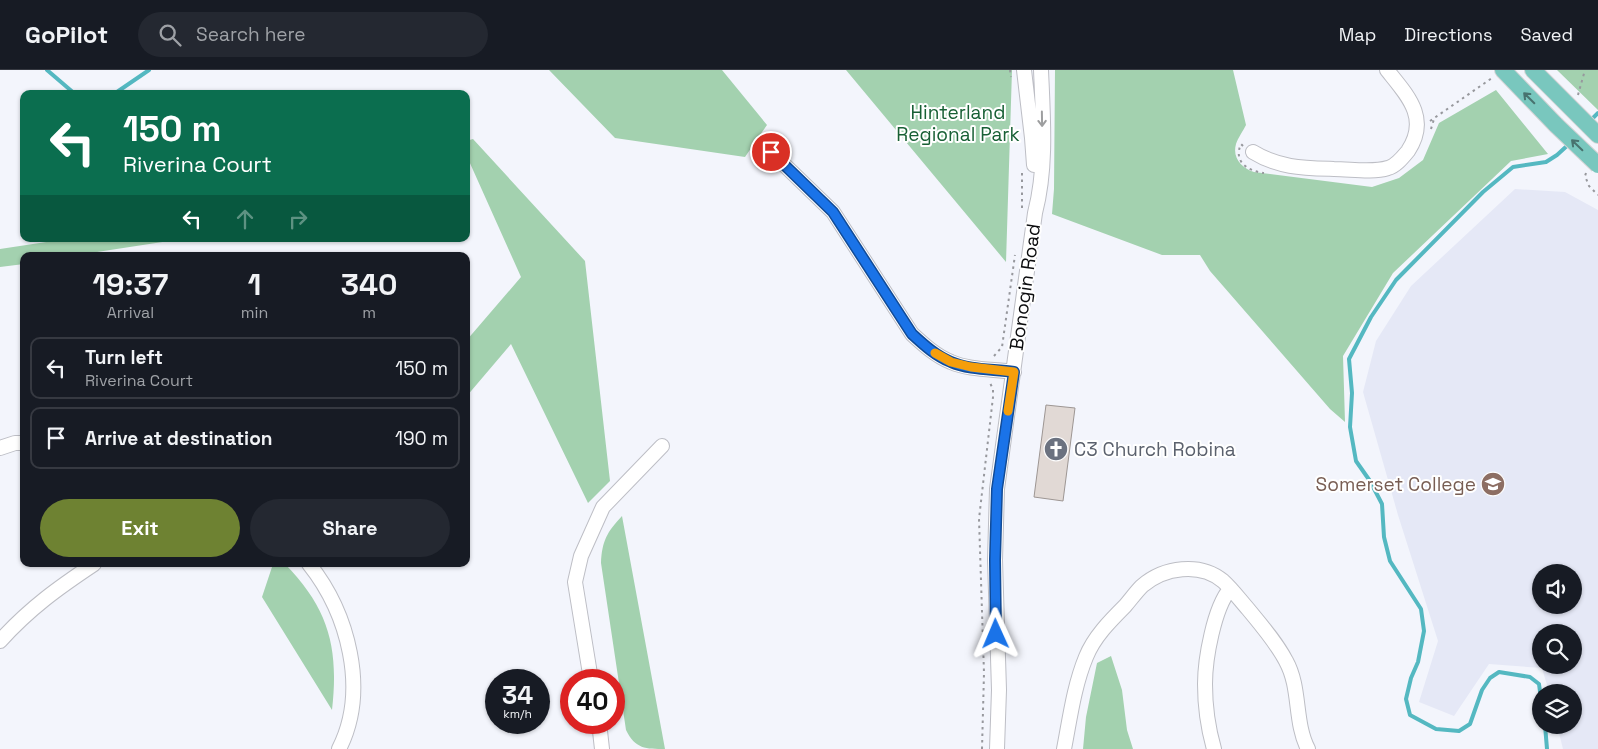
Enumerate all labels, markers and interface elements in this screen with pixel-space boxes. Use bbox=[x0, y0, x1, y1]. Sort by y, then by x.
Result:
search box bbox=[138, 12, 488, 57]
text: GoPilot bbox=[25, 19, 108, 50]
icon: search bbox=[156, 21, 184, 49]
text: Search here bbox=[196, 22, 306, 47]
text: Map bbox=[1339, 23, 1376, 46]
text: Directions bbox=[1404, 23, 1493, 46]
text: Saved bbox=[1521, 23, 1573, 46]
one-way arrow bbox=[1523, 91, 1535, 104]
park label: Hinterland Regional Park bbox=[896, 100, 1020, 147]
text: 150 m bbox=[123, 107, 221, 151]
icon: left bbox=[40, 110, 105, 175]
one-way arrow bbox=[1038, 110, 1047, 126]
pin bbox=[750, 131, 792, 173]
icon: arrive bbox=[757, 138, 785, 166]
one-way arrow bbox=[1571, 139, 1583, 151]
text: Riverina Court bbox=[123, 150, 272, 178]
icon: left bbox=[178, 205, 206, 233]
icon: ahead bbox=[231, 205, 259, 233]
icon: right bbox=[284, 205, 312, 233]
street label: Bonogin Road bbox=[1004, 222, 1046, 352]
text: 19:37 bbox=[92, 265, 168, 304]
text: 1 bbox=[248, 265, 261, 304]
text: 340 bbox=[341, 265, 398, 304]
text: Arrival bbox=[107, 302, 154, 323]
text: min bbox=[241, 302, 268, 323]
text: m bbox=[362, 302, 376, 323]
text: Turn left bbox=[85, 345, 163, 370]
icon: left bbox=[42, 354, 70, 382]
text: 150 m bbox=[395, 356, 448, 381]
text: Riverina Court bbox=[85, 370, 193, 391]
icon: arrive bbox=[42, 424, 70, 452]
text: Arrive at destination bbox=[85, 426, 273, 451]
text: 190 m bbox=[395, 426, 448, 451]
church icon: C3 Church Robina bbox=[1043, 436, 1069, 462]
place label: C3 Church Robina bbox=[1074, 437, 1236, 462]
school or university icon: Somerset College bbox=[1480, 471, 1506, 497]
place label: Somerset College bbox=[1316, 472, 1476, 497]
button: Exit bbox=[40, 499, 240, 557]
button: Share bbox=[250, 499, 450, 557]
map controls bbox=[1532, 564, 1582, 734]
button: sound bbox=[1532, 564, 1582, 614]
position arrow bbox=[969, 607, 1021, 659]
button: search bbox=[1532, 624, 1582, 674]
speed limit sign: 40 bbox=[560, 669, 625, 734]
text: 34 bbox=[502, 679, 533, 711]
button: layers bbox=[1532, 684, 1582, 734]
text: km/h bbox=[503, 706, 532, 722]

